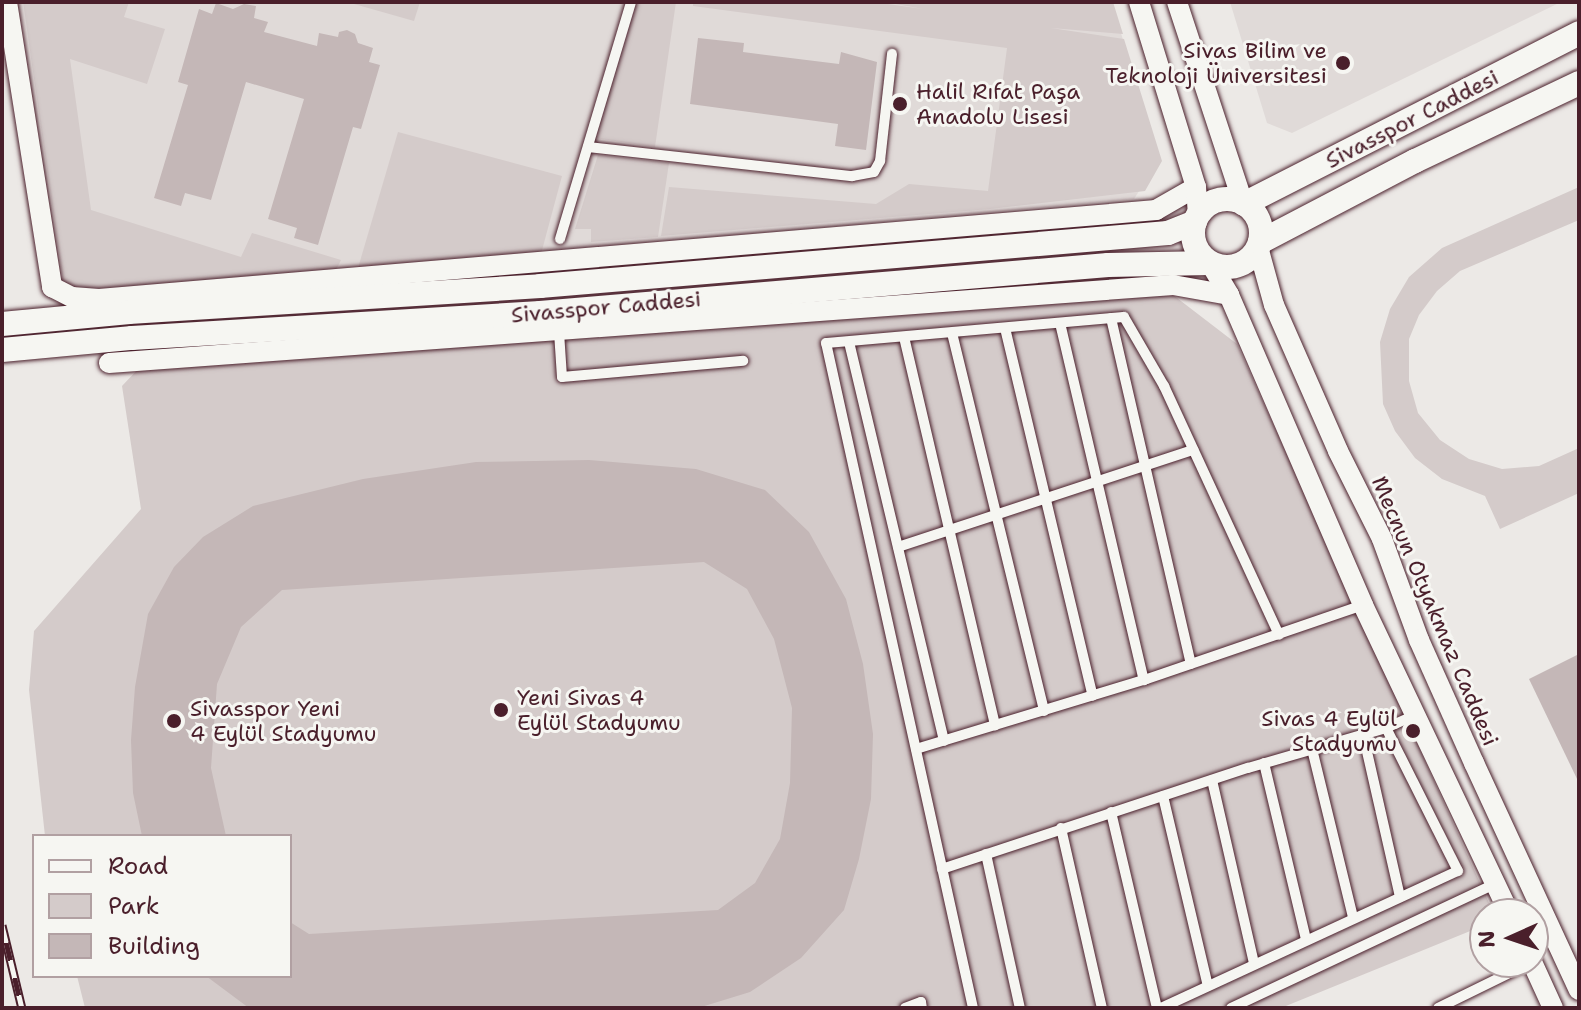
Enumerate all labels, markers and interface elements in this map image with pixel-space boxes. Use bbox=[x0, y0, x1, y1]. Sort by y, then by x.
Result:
place label: Sivas Bilim ve Teknoloji Üniversitesi bbox=[1105, 37, 1327, 88]
marker: Sivas Bilim ve Teknoloji Üniversitesi bbox=[1334, 54, 1352, 72]
street label: Sivasspor Caddesi bbox=[1321, 64, 1503, 174]
place label: Halil Rıfat Paşa Anadolu Lisesi bbox=[916, 78, 1080, 130]
marker: Halil Rıfat Paşa Anadolu Lisesi bbox=[891, 95, 909, 113]
street label: Sivasspor Caddesi bbox=[510, 286, 702, 328]
street label: Mecnun Otyakmaz Caddesi bbox=[1366, 472, 1504, 750]
place label: Yeni Sivas 4 Eylül Stadyumu bbox=[517, 684, 681, 736]
place label: Sivasspor Yeni 4 Eylül Stadyumu bbox=[190, 695, 377, 746]
marker: Yeni Sivas 4 Eylül Stadyumu bbox=[492, 701, 510, 719]
place label: Sivas 4 Eylül Stadyumu bbox=[1261, 705, 1397, 756]
marker: Sivasspor Yeni 4 Eylül Stadyumu bbox=[165, 712, 183, 730]
marker: Sivas 4 Eylül Stadyumu bbox=[1404, 722, 1422, 740]
legend bbox=[32, 834, 292, 978]
text: Road bbox=[108, 850, 168, 882]
text: Park bbox=[108, 890, 160, 922]
north arrow bbox=[1469, 898, 1549, 978]
text: Building bbox=[108, 930, 200, 962]
text: N bbox=[1472, 930, 1501, 949]

